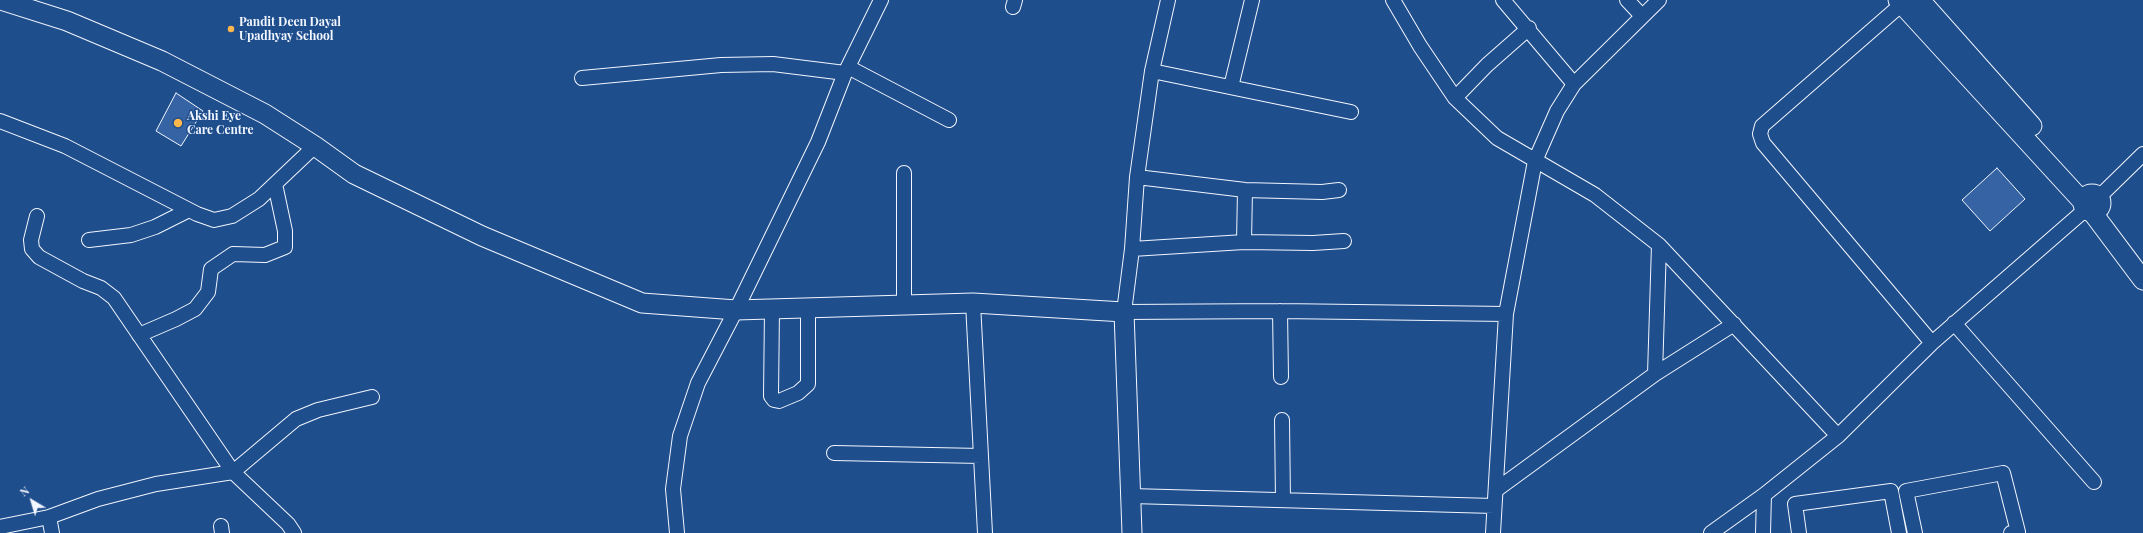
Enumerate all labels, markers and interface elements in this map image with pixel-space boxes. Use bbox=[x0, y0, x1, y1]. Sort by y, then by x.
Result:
place label: Pandit Deen Dayal Upadhyay School bbox=[239, 15, 341, 43]
marker: Pandit Deen Dayal Upadhyay School bbox=[226, 24, 236, 34]
place label: Akshi Eye Care Centre bbox=[187, 109, 253, 137]
marker: Akshi Eye Care Centre bbox=[172, 117, 184, 129]
north arrow bbox=[12, 481, 52, 521]
text: N bbox=[17, 483, 32, 500]

